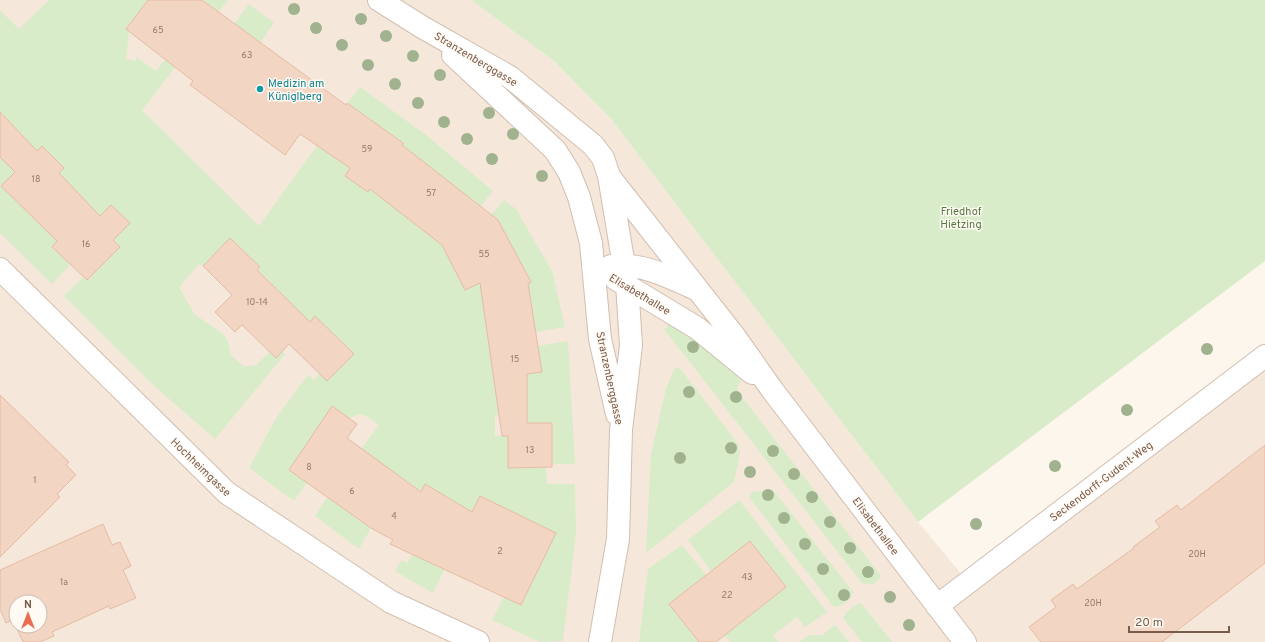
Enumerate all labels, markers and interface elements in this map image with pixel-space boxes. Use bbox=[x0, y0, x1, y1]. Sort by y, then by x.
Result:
house number: 65 bbox=[153, 25, 163, 36]
street label: Stranzenberggasse bbox=[431, 29, 520, 90]
house number: 63 bbox=[242, 50, 252, 61]
place label: Medizin am Küniglberg bbox=[268, 77, 324, 104]
marker: Medizin am Küniglberg bbox=[255, 84, 265, 94]
house number: 59 bbox=[362, 144, 372, 155]
house number: 18 bbox=[32, 174, 40, 185]
house number: 57 bbox=[426, 188, 436, 199]
park label: Friedhof Hietzing bbox=[940, 205, 982, 232]
house number: 16 bbox=[82, 239, 90, 250]
house number: 55 bbox=[478, 249, 490, 260]
street label: Elisabethallee bbox=[606, 271, 673, 319]
house number: 10-14 bbox=[246, 297, 268, 308]
street label: Stranzenberggasse bbox=[592, 330, 626, 426]
house number: 15 bbox=[511, 354, 519, 365]
street label: Hochheimgasse bbox=[167, 435, 233, 500]
street label: Seckendorff-Gudent-Weg bbox=[1047, 438, 1156, 525]
house number: 13 bbox=[526, 445, 534, 456]
house number: 8 bbox=[306, 462, 312, 473]
house number: 1 bbox=[33, 475, 37, 486]
house number: 6 bbox=[349, 486, 355, 497]
street label: Elisabethallee bbox=[849, 495, 902, 558]
house number: 4 bbox=[391, 511, 397, 522]
house number: 2 bbox=[497, 546, 503, 557]
house number: 20H bbox=[1188, 549, 1206, 560]
house number: 43 bbox=[741, 572, 753, 583]
house number: 1a bbox=[60, 577, 68, 588]
house number: 22 bbox=[721, 590, 733, 601]
north arrow bbox=[8, 594, 48, 634]
text: N bbox=[24, 598, 32, 612]
house number: 20H bbox=[1084, 598, 1102, 609]
scale bar bbox=[1129, 608, 1229, 634]
text: 20 m bbox=[1135, 615, 1163, 631]

